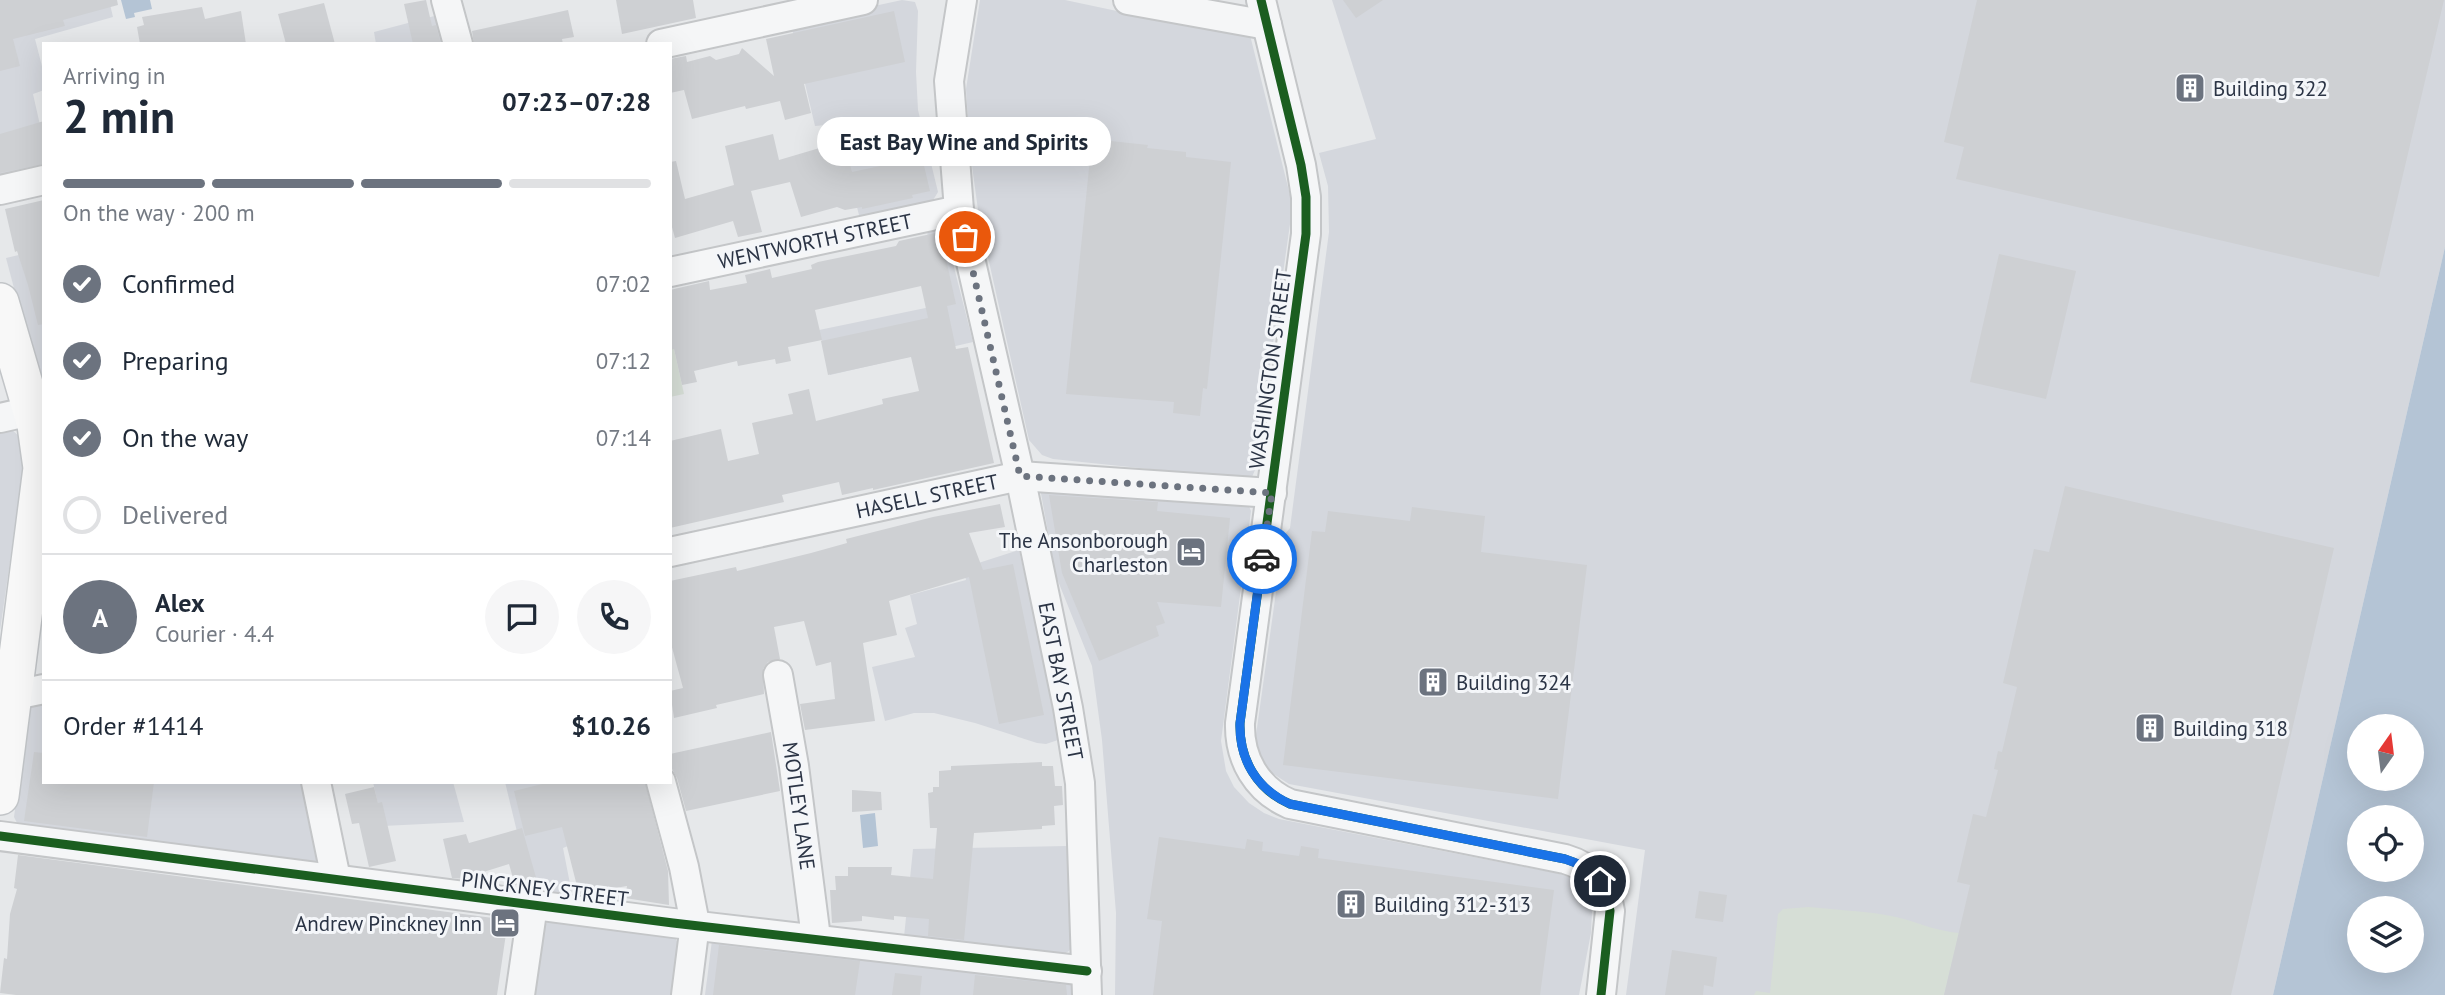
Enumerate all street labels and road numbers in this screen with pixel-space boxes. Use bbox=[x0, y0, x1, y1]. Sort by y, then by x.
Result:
street label: WENTWORTH STREET bbox=[715, 207, 915, 275]
street label: WASHINGTON STREET bbox=[1243, 267, 1297, 471]
street label: HASELL STREET bbox=[853, 468, 1001, 524]
street label: EAST BAY STREET bbox=[1032, 600, 1090, 763]
street label: MOTLEY LANE bbox=[777, 740, 821, 872]
street label: PINCKNEY STREET bbox=[460, 865, 631, 913]

